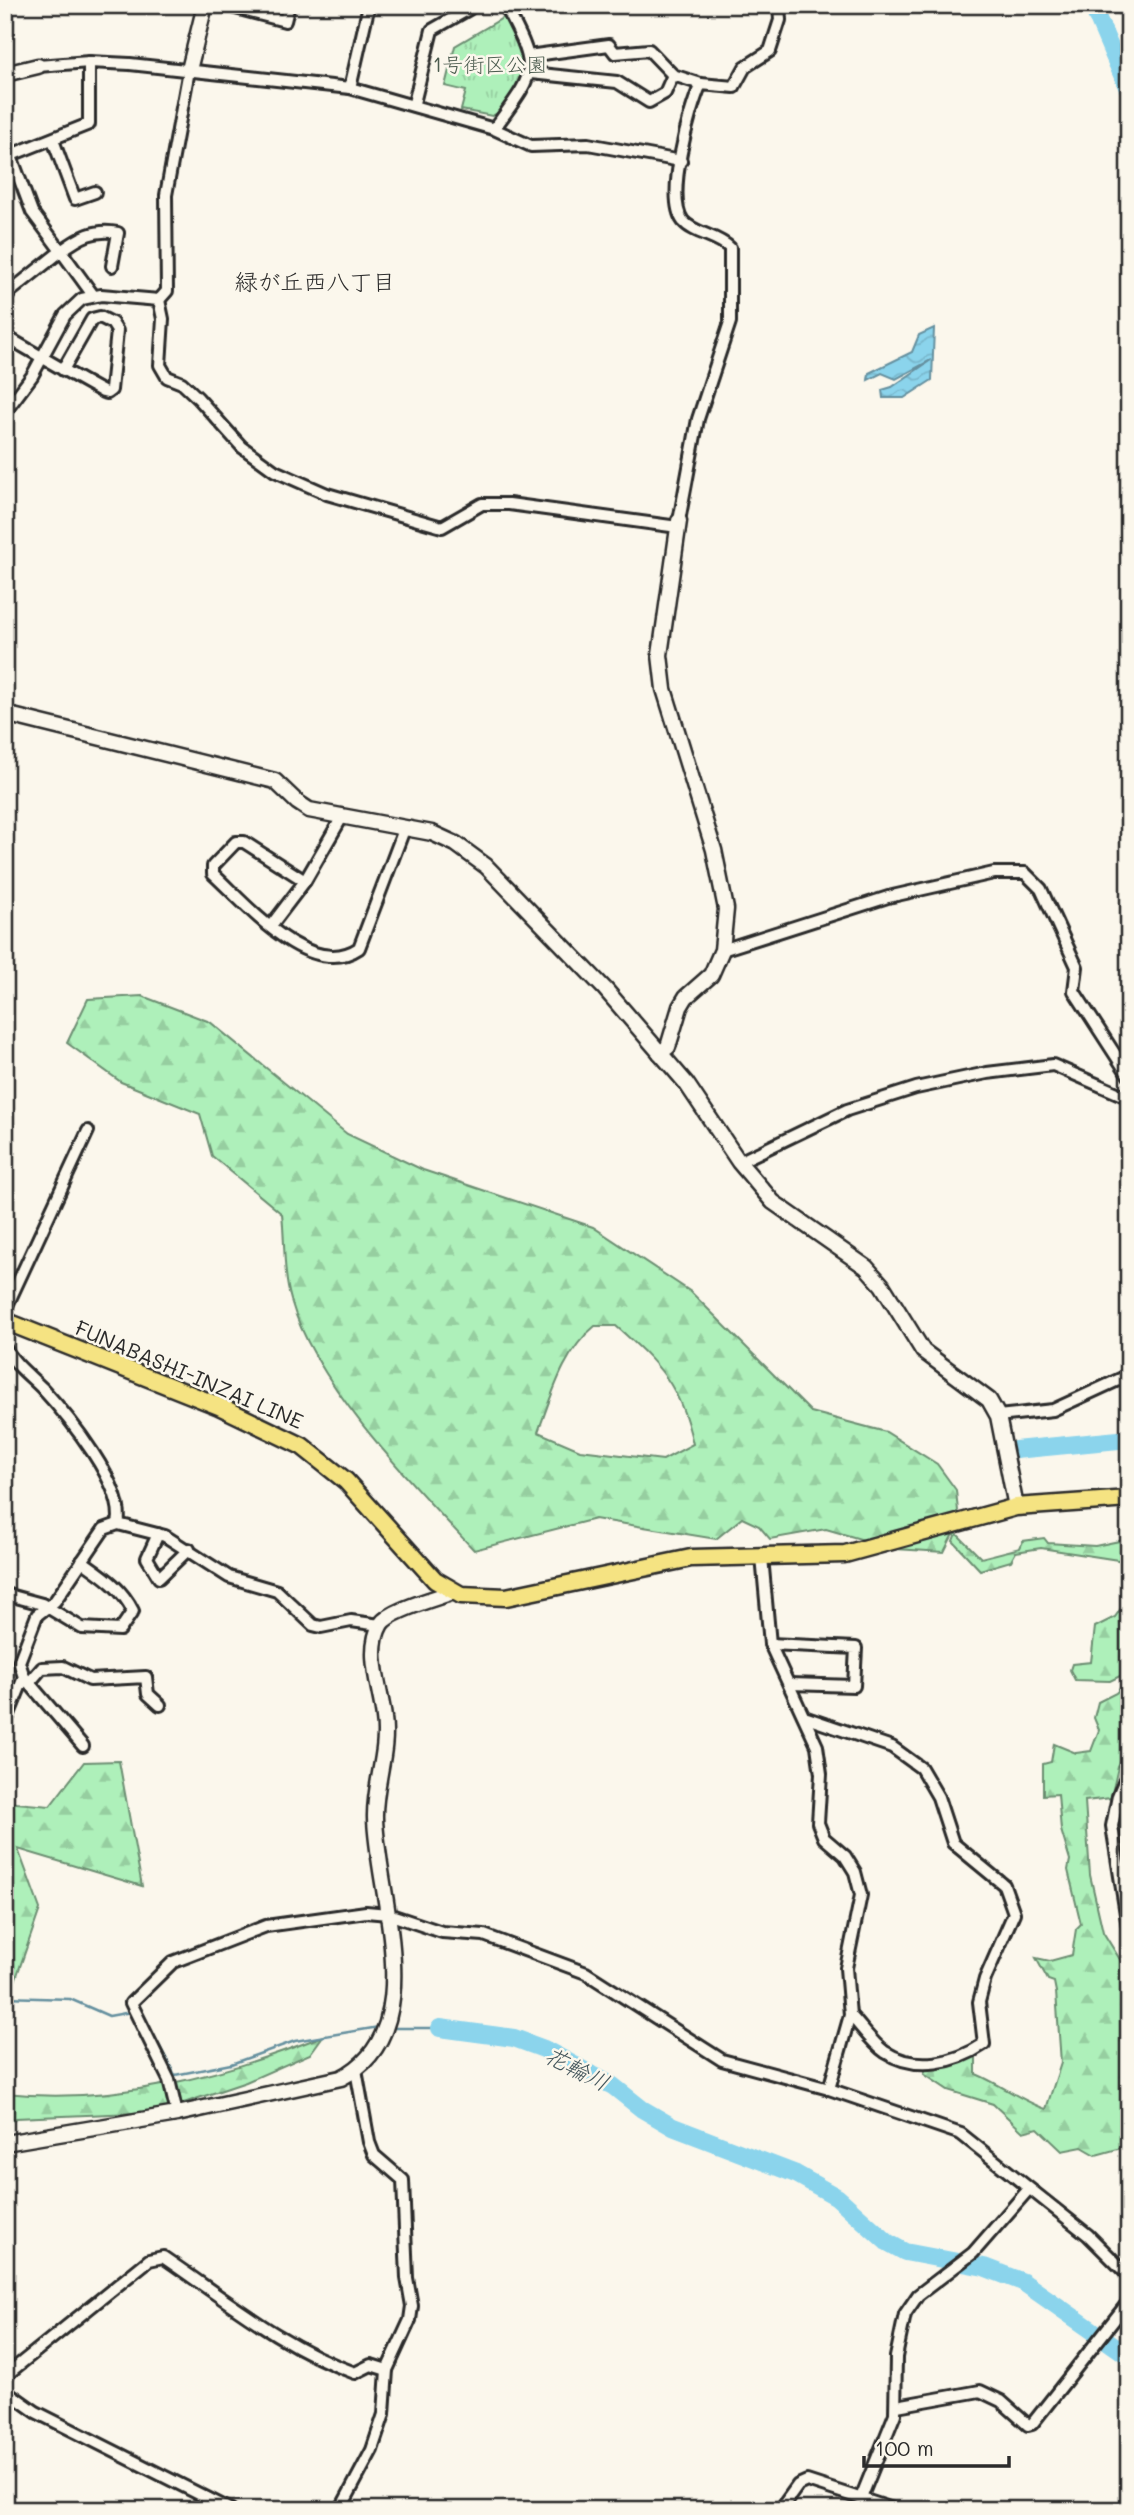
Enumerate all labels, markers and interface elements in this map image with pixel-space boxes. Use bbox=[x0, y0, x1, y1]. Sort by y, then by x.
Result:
park label: 1号街区公園 bbox=[433, 50, 547, 77]
district label: 緑が丘西八丁目 bbox=[235, 266, 396, 296]
street label: FUNABASHI-INZAI LINE bbox=[71, 1313, 308, 1434]
water label: 花輪川 bbox=[540, 2039, 615, 2097]
scale bar bbox=[864, 2424, 1010, 2468]
text: 100 m bbox=[875, 2434, 934, 2461]

